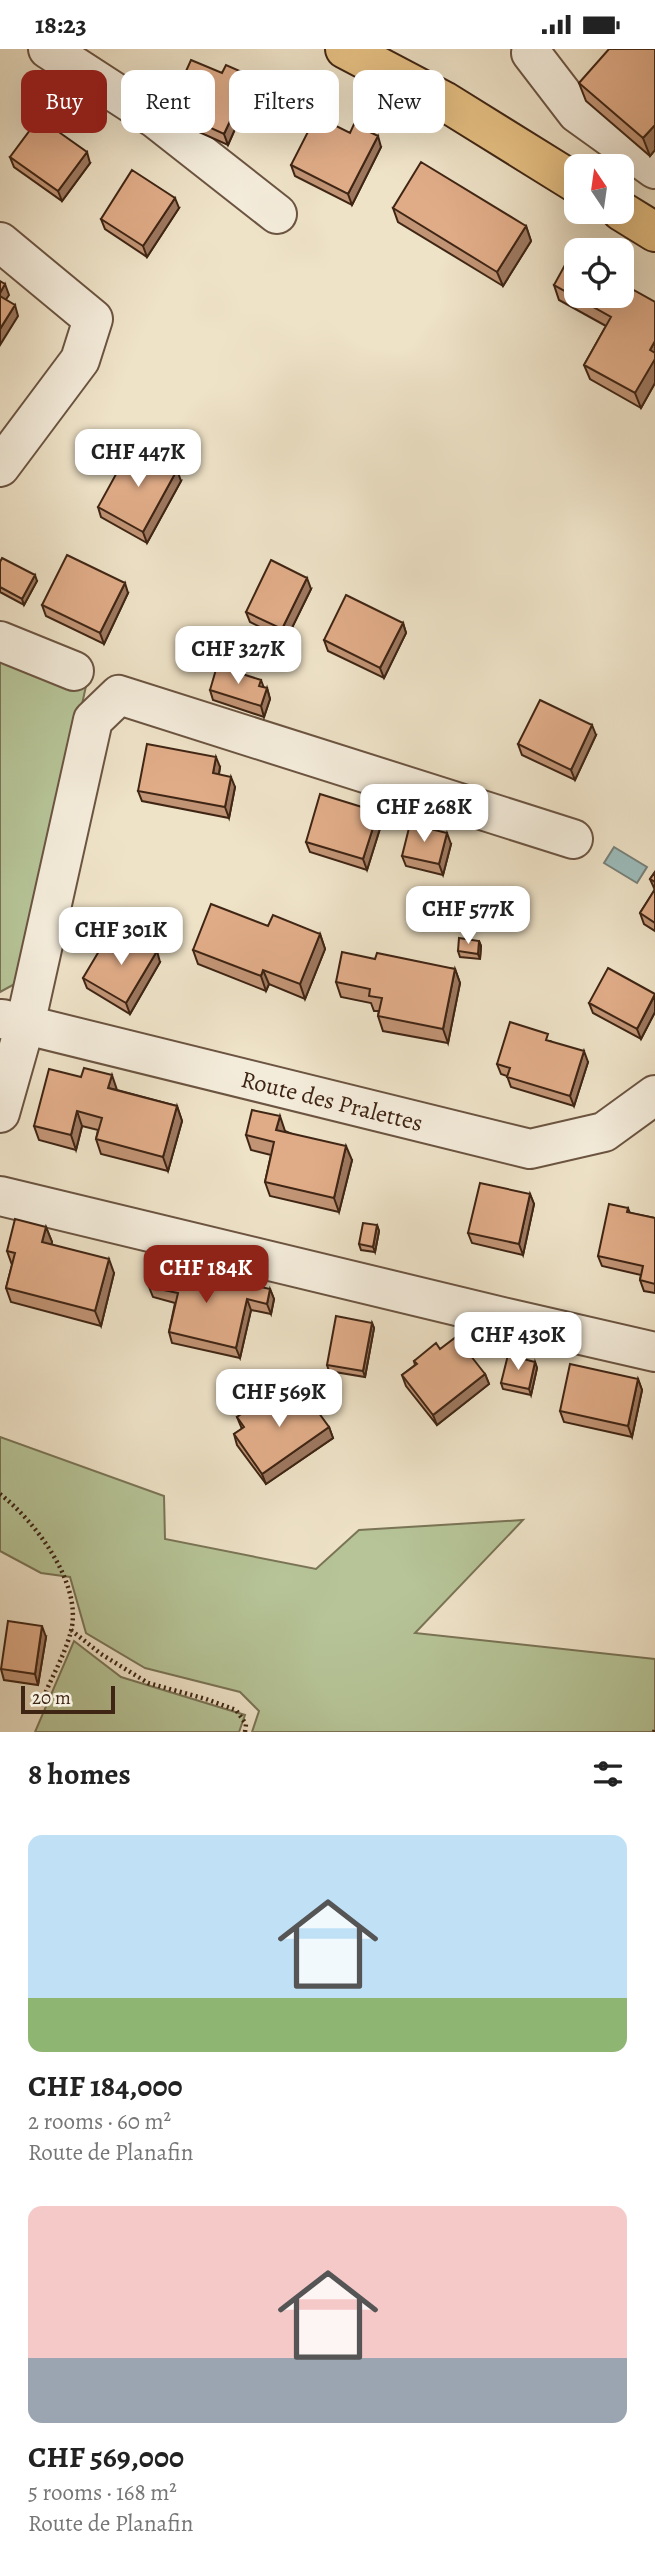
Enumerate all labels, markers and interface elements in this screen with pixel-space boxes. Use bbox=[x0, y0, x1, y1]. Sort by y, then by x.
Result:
text: 18:23 bbox=[35, 7, 87, 42]
chip: Buy bbox=[21, 70, 107, 133]
chip: Rent bbox=[121, 70, 215, 133]
chip: Filters bbox=[229, 70, 339, 133]
chip: New bbox=[353, 70, 445, 133]
north arrow bbox=[564, 154, 634, 224]
map controls bbox=[564, 154, 634, 308]
button: locate bbox=[564, 238, 634, 308]
pin: CHF 447K bbox=[66, 429, 210, 489]
text: CHF 447K bbox=[91, 436, 185, 467]
pin: CHF 327K bbox=[166, 627, 310, 686]
text: CHF 327K bbox=[191, 633, 285, 664]
pin: CHF 268K bbox=[352, 785, 496, 844]
text: CHF 268K bbox=[376, 791, 472, 822]
pin: CHF 577K bbox=[396, 887, 540, 946]
text: CHF 577K bbox=[422, 893, 514, 924]
pin: CHF 301K bbox=[49, 907, 193, 967]
text: CHF 301K bbox=[75, 914, 167, 945]
street label: Route des Pralettes bbox=[238, 1063, 426, 1139]
pin: CHF 184K bbox=[134, 1245, 278, 1305]
text: CHF 184K bbox=[160, 1252, 252, 1283]
pin: CHF 430K bbox=[446, 1313, 590, 1372]
text: CHF 430K bbox=[471, 1319, 565, 1350]
pin: CHF 569K bbox=[207, 1369, 351, 1429]
text: CHF 569K bbox=[232, 1376, 326, 1407]
scale bar bbox=[21, 1683, 116, 1715]
text: 20 m bbox=[32, 1685, 71, 1711]
text: 8 homes bbox=[28, 1754, 131, 1794]
icon: filters bbox=[589, 1755, 627, 1793]
icon: home bbox=[265, 1881, 391, 2007]
text: CHF 184,000 bbox=[28, 2066, 183, 2106]
text: 2 rooms · 60 m² bbox=[28, 2106, 171, 2137]
text: Route de Planafin bbox=[28, 2137, 193, 2168]
icon: home bbox=[265, 2252, 391, 2378]
text: CHF 569,000 bbox=[28, 2437, 184, 2477]
text: 5 rooms · 168 m² bbox=[28, 2477, 177, 2508]
text: Route de Planafin bbox=[28, 2508, 193, 2539]

